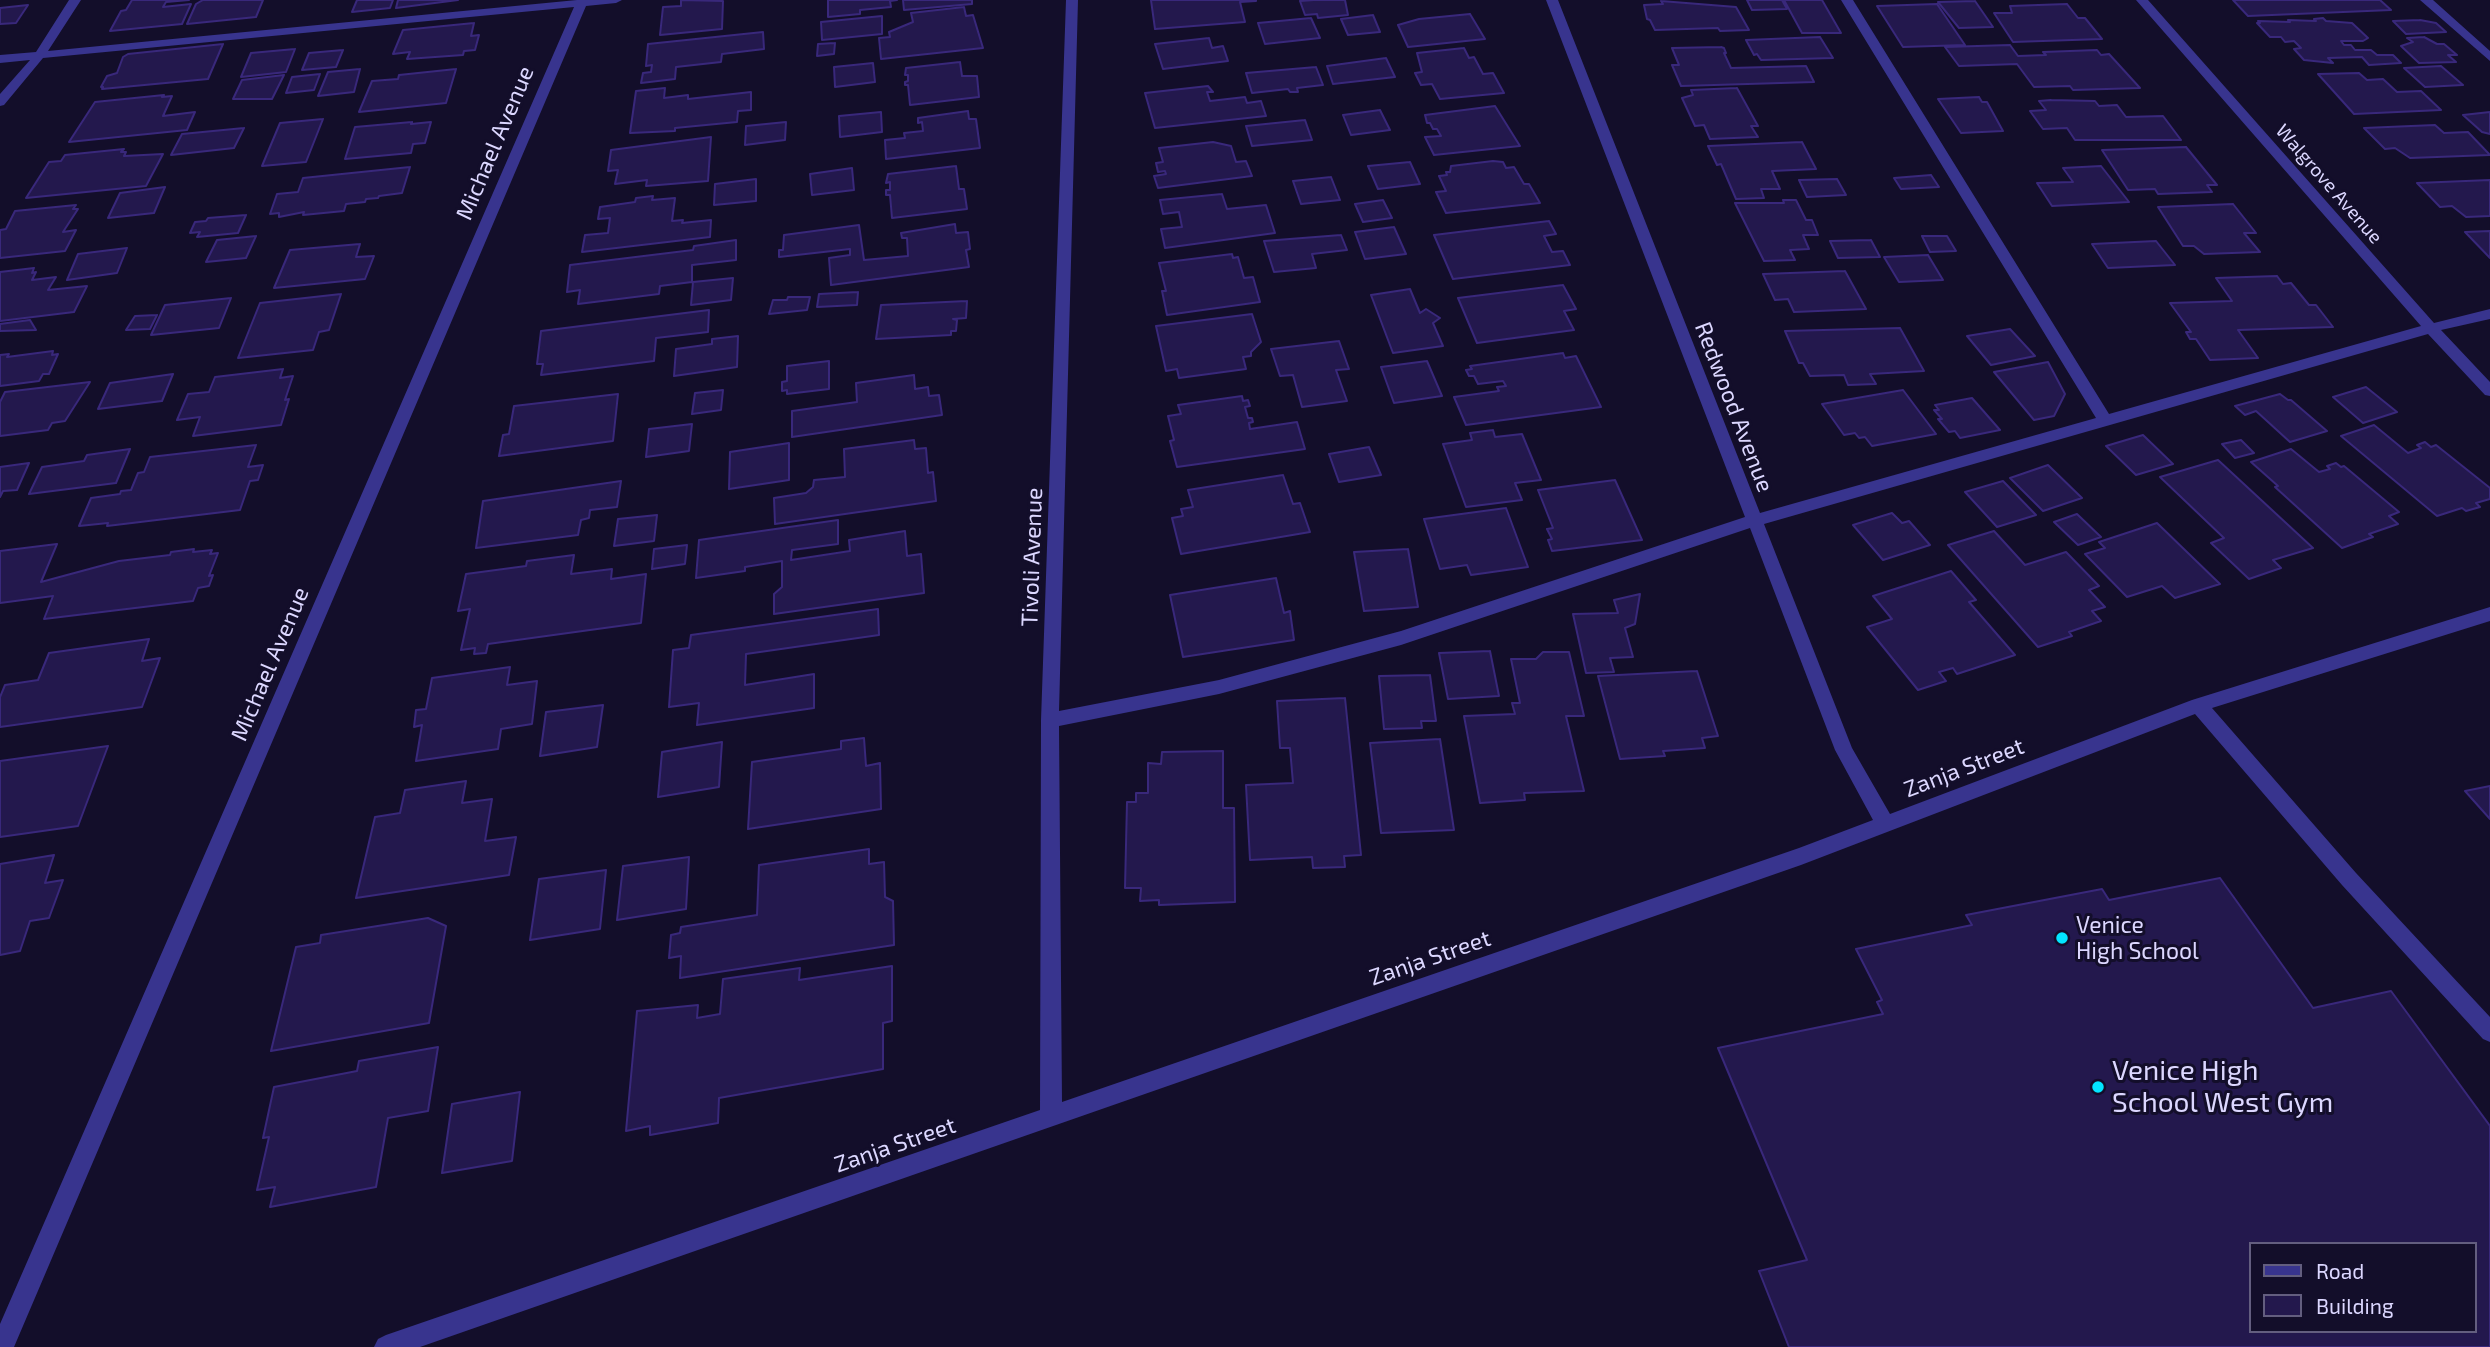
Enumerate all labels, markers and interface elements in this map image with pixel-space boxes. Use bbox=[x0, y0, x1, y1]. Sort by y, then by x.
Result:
street label: Michael Avenue bbox=[450, 62, 540, 224]
street label: Walgrove Avenue bbox=[2271, 120, 2387, 248]
street label: Redwood Avenue bbox=[1689, 318, 1779, 496]
street label: Tivoli Avenue bbox=[1016, 487, 1048, 627]
street label: Michael Avenue bbox=[225, 583, 315, 745]
street label: Zanja Street bbox=[1900, 732, 2028, 804]
place label: Venice High School bbox=[2076, 911, 2199, 965]
street label: Zanja Street bbox=[1366, 924, 1494, 992]
marker: Venice High School bbox=[2054, 930, 2070, 946]
place label: Venice High School West Gym bbox=[2112, 1054, 2333, 1120]
marker: Venice High School West Gym bbox=[2090, 1079, 2106, 1095]
street label: Zanja Street bbox=[831, 1111, 959, 1179]
legend bbox=[2248, 1242, 2476, 1333]
text: Road bbox=[2316, 1258, 2364, 1283]
text: Building bbox=[2316, 1293, 2394, 1318]

